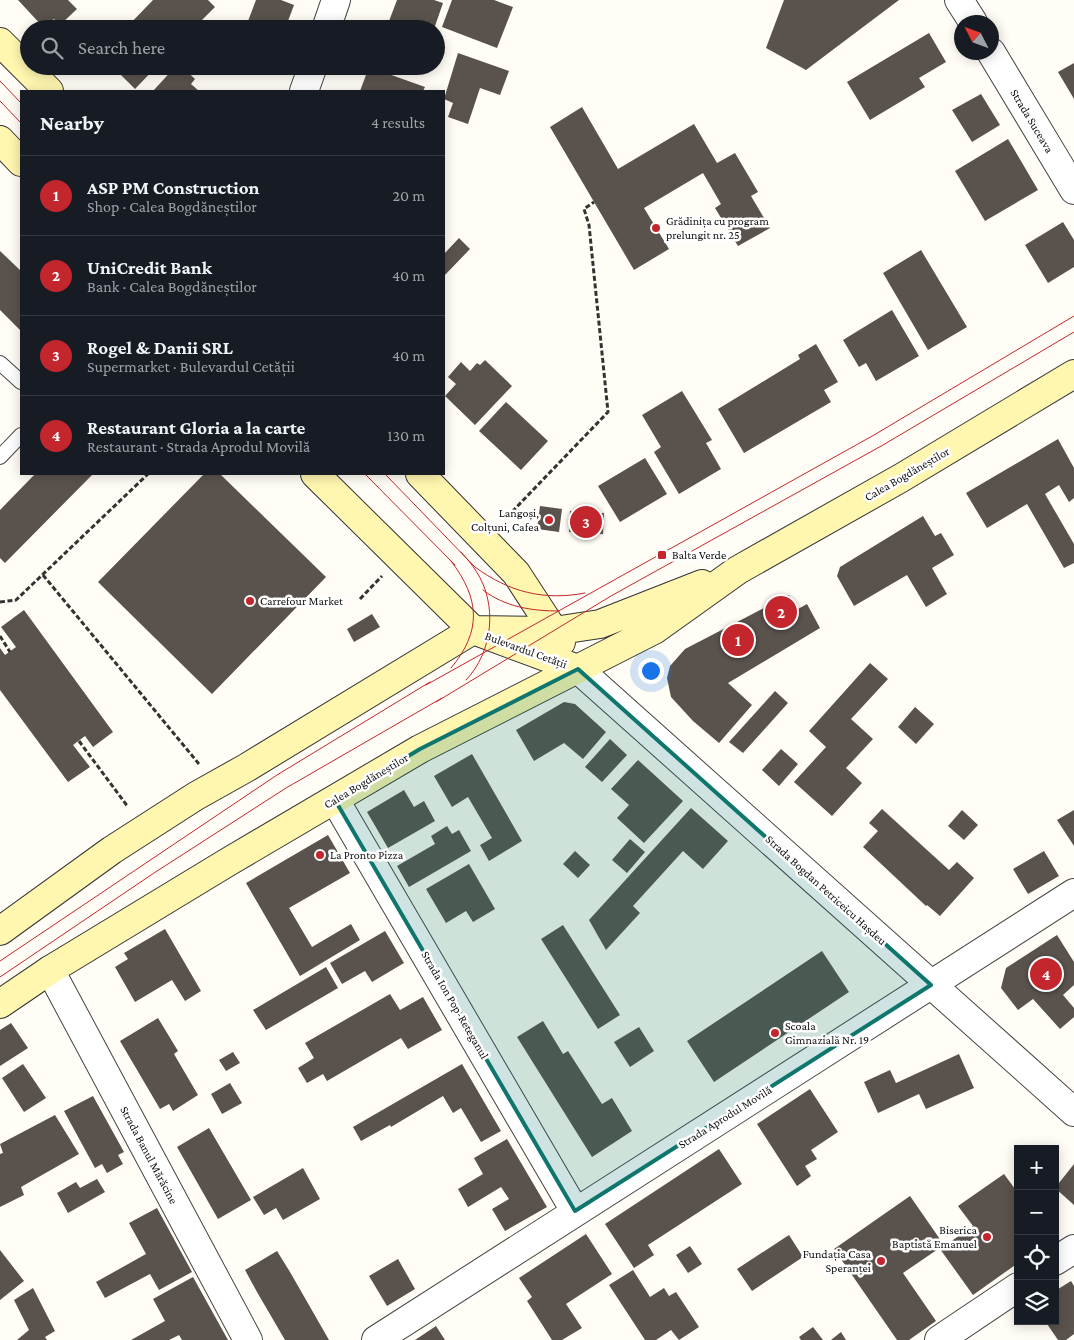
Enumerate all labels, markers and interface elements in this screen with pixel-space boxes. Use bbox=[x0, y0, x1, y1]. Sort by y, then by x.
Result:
north arrow bbox=[954, 15, 999, 60]
search box bbox=[20, 20, 445, 75]
icon: search bbox=[38, 34, 66, 62]
text: Search here bbox=[78, 37, 165, 58]
street label: Strada Suceava bbox=[1007, 87, 1057, 156]
text: Nearby bbox=[40, 111, 104, 135]
text: 4 results bbox=[371, 114, 425, 131]
text: ASP PM Construction bbox=[87, 177, 260, 198]
text: 1 bbox=[53, 187, 59, 204]
text: 20 m bbox=[392, 187, 425, 204]
text: Shop · Calea Bogdăneștilor bbox=[87, 198, 257, 215]
place label: Grădinița cu program prelungit nr. 25 bbox=[666, 214, 769, 242]
marker: Grădinița cu program prelungit nr. 25 bbox=[650, 222, 662, 234]
text: UniCredit Bank bbox=[87, 257, 212, 278]
text: 2 bbox=[52, 267, 60, 284]
text: 40 m bbox=[392, 267, 425, 284]
text: Bank · Calea Bogdăneștilor bbox=[87, 278, 257, 295]
text: Rogel & Danii SRL bbox=[87, 337, 233, 358]
text: 3 bbox=[52, 347, 60, 364]
text: 40 m bbox=[392, 347, 425, 364]
text: Supermarket · Bulevardul Cetății bbox=[87, 358, 295, 375]
text: Restaurant Gloria a la carte bbox=[87, 417, 305, 438]
text: 4 bbox=[52, 427, 60, 444]
text: 130 m bbox=[387, 427, 425, 444]
text: Restaurant · Strada Aprodul Movilă bbox=[87, 438, 310, 455]
street label: Calea Bogdăneștilor bbox=[862, 444, 953, 505]
pin: 3 bbox=[570, 503, 602, 541]
place label: Langoși, Colțuni, Cafea bbox=[471, 506, 539, 535]
marker: Langoși, Colțuni, Cafea bbox=[543, 514, 555, 526]
place label: Balta Verde bbox=[672, 548, 726, 562]
marker: Balta Verde bbox=[656, 549, 668, 561]
pin: 2 bbox=[765, 593, 797, 631]
place label: Carrefour Market bbox=[260, 594, 344, 608]
marker: Carrefour Market bbox=[244, 595, 256, 607]
pin: 1 bbox=[722, 621, 754, 659]
street label: Bulevardul Cetății bbox=[483, 629, 569, 672]
your location bbox=[638, 658, 664, 684]
street label: Calea Bogdăneștilor bbox=[321, 750, 412, 813]
street label: Strada Bogdan Petriceicu Hașdeu bbox=[762, 832, 890, 949]
place label: La Pronto Pizza bbox=[330, 848, 404, 862]
marker: La Pronto Pizza bbox=[314, 849, 326, 861]
street label: Strada Ion Pop-Reteganul bbox=[418, 949, 492, 1061]
pin: 4 bbox=[1030, 955, 1062, 993]
place label: Scoala Gimnazială Nr. 19 bbox=[785, 1019, 869, 1047]
marker: Scoala Gimnazială Nr. 19 bbox=[769, 1027, 781, 1039]
street label: Strada Aprodul Movilă bbox=[676, 1082, 775, 1151]
street label: Strada Banul Mărăcine bbox=[117, 1104, 181, 1206]
map controls bbox=[1014, 1145, 1059, 1325]
button: + bbox=[1014, 1145, 1059, 1190]
button: − bbox=[1014, 1190, 1059, 1235]
place label: Biserica Baptistă Emanuel bbox=[892, 1223, 977, 1251]
marker: Biserica Baptistă Emanuel bbox=[981, 1231, 993, 1243]
button: locate bbox=[1014, 1235, 1059, 1280]
place label: Fundația Casa Speranței bbox=[803, 1247, 871, 1276]
marker: Fundația Casa Speranței bbox=[875, 1255, 887, 1267]
button: layers bbox=[1014, 1280, 1059, 1325]

